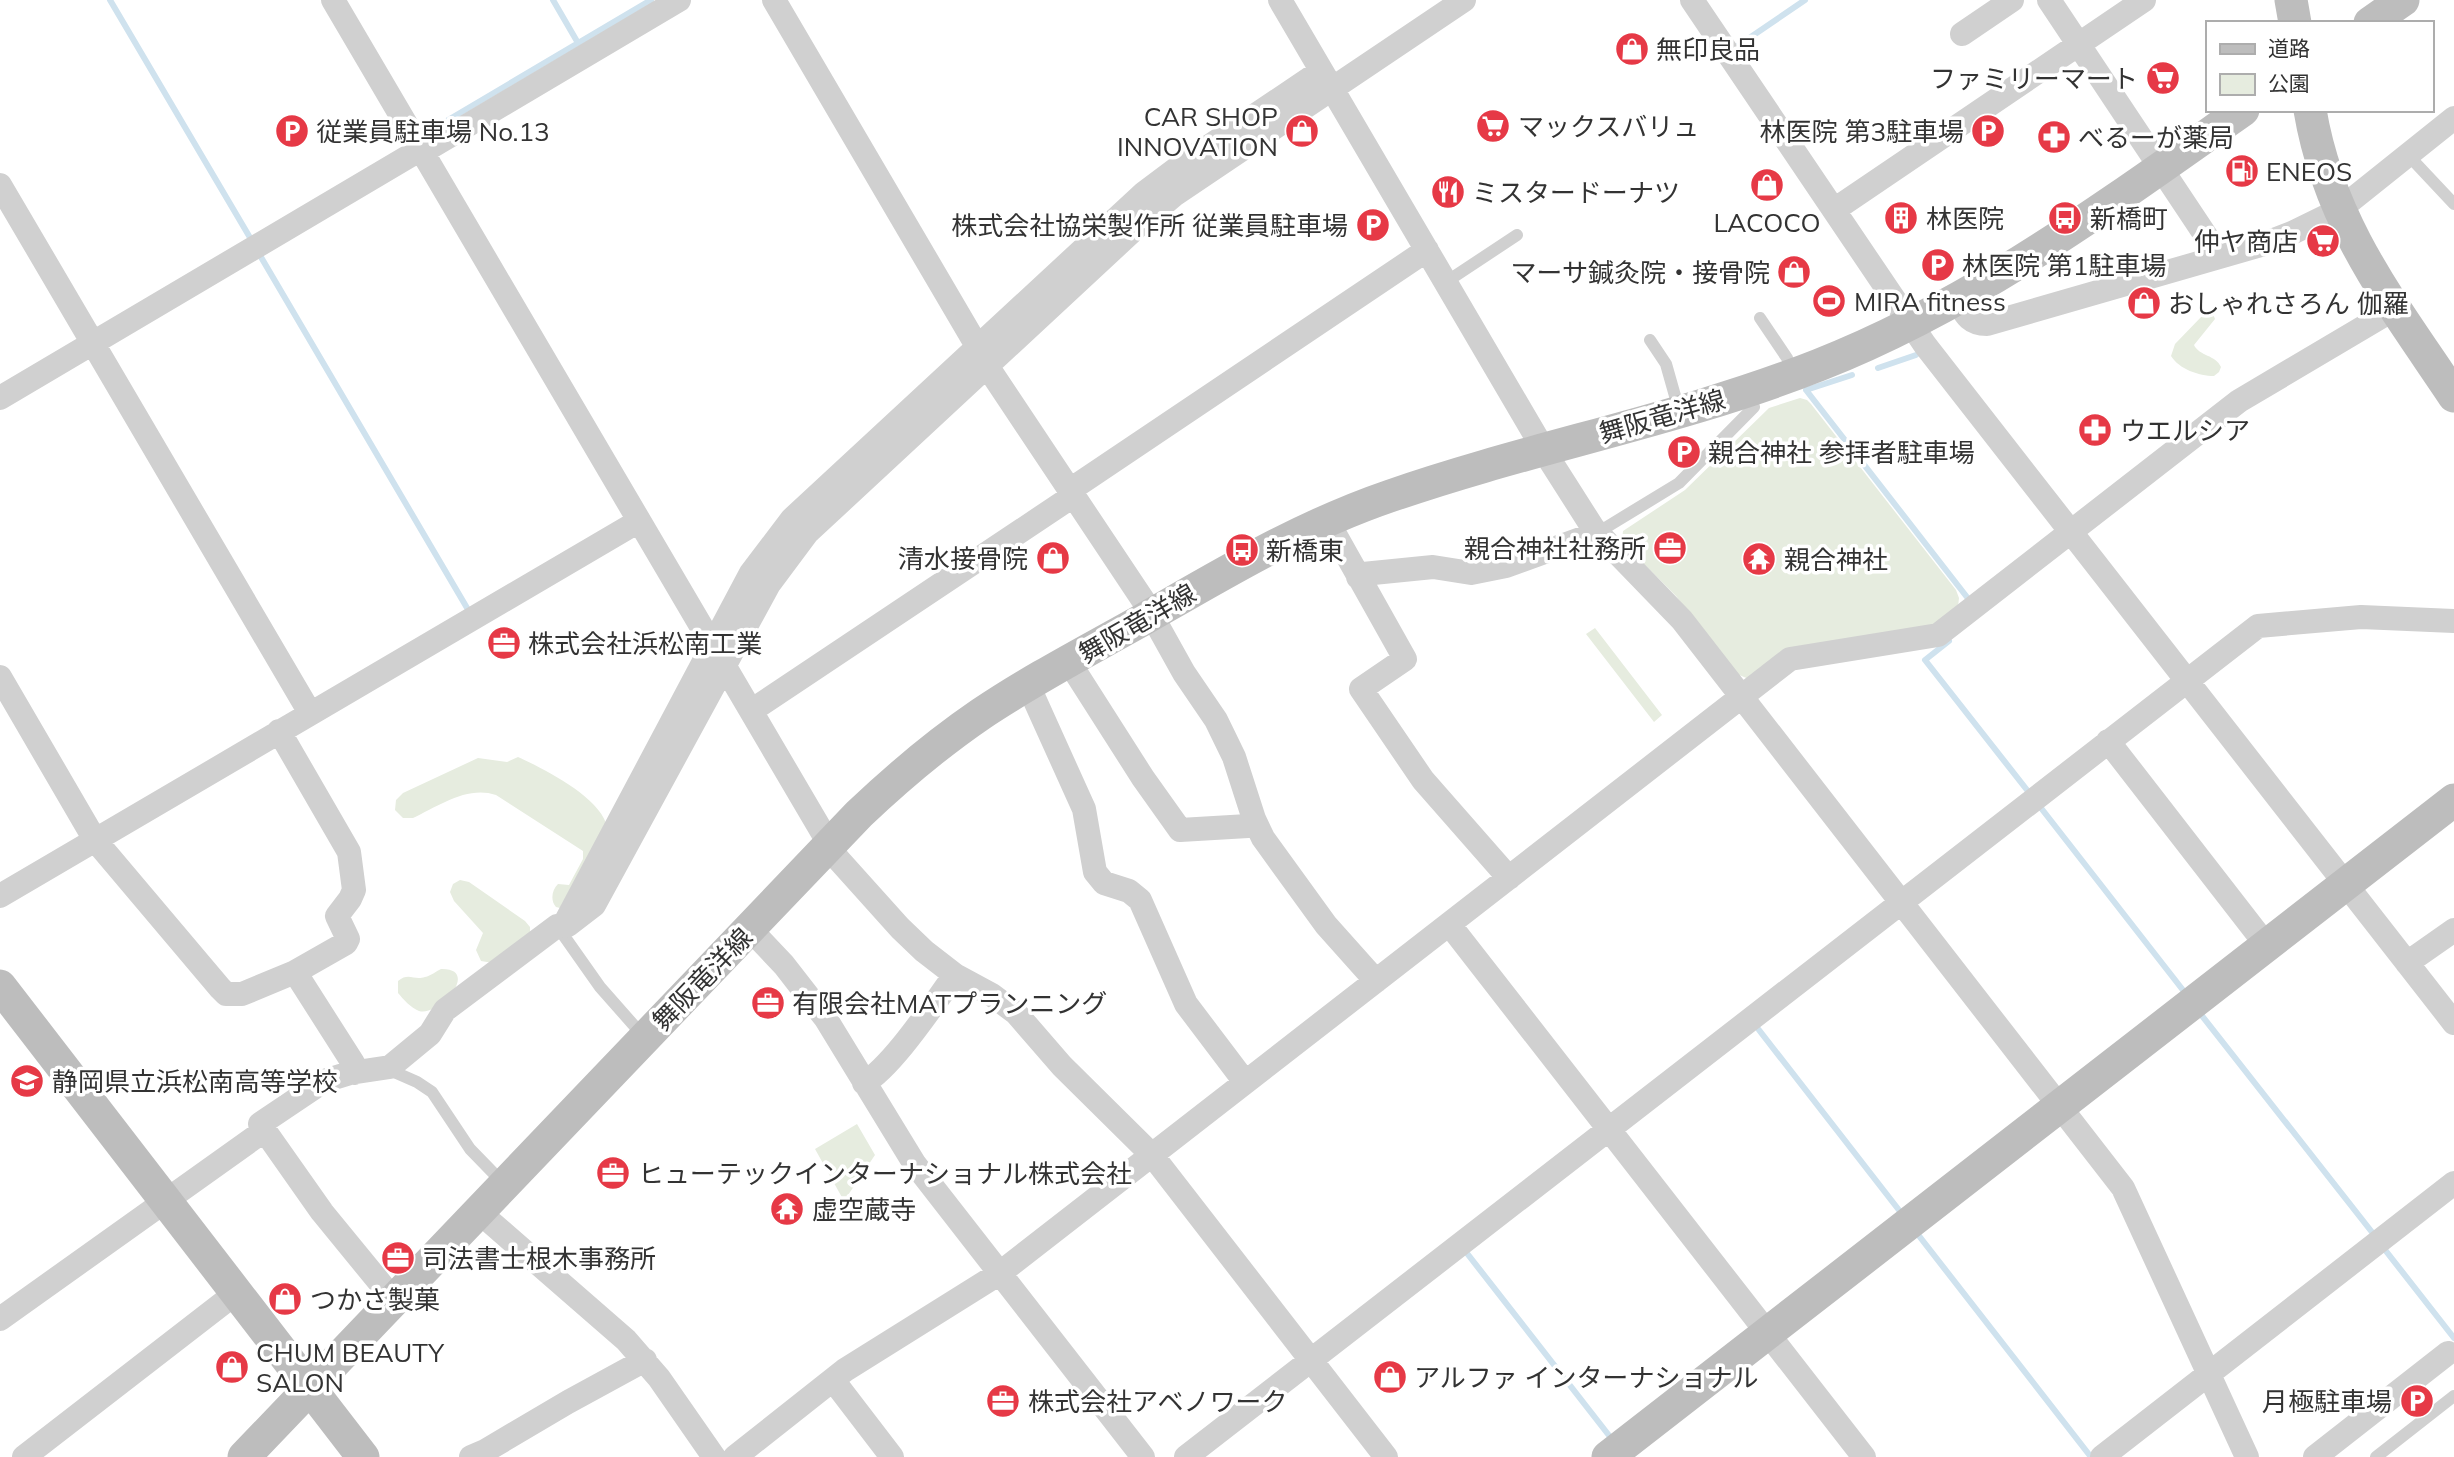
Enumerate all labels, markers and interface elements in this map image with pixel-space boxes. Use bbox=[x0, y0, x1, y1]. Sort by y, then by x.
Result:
legend bbox=[2206, 21, 2433, 112]
shop icon: 無印良品 bbox=[1613, 30, 1651, 68]
place label: 無印良品 bbox=[1656, 33, 1760, 66]
text: 道路 bbox=[2268, 35, 2310, 61]
supermarket icon: ファミリーマート bbox=[2144, 59, 2182, 97]
place label: ファミリーマート bbox=[1930, 62, 2138, 95]
text: 公園 bbox=[2268, 70, 2310, 96]
place label: CAR SHOP INNOVATION bbox=[1117, 100, 1278, 163]
supermarket icon: マックスバリュ bbox=[1474, 107, 1512, 145]
place label: マックスバリュ bbox=[1518, 110, 1699, 143]
parking icon: 従業員駐車場 No.13 bbox=[273, 112, 311, 150]
shop icon: CAR SHOP INNOVATION bbox=[1283, 112, 1321, 150]
parking icon: 林医院 第3駐車場 bbox=[1969, 112, 2007, 150]
place label: 従業員駐車場 No.13 bbox=[316, 115, 550, 148]
place label: 林医院 第3駐車場 bbox=[1760, 115, 1964, 148]
pharmacy icon: べるーが薬局 bbox=[2035, 118, 2073, 156]
place label: べるーが薬局 bbox=[2078, 121, 2234, 154]
fuel station icon: ENEOS bbox=[2223, 152, 2261, 190]
place label: ENEOS bbox=[2266, 155, 2352, 188]
shop icon: LACOCO bbox=[1748, 166, 1786, 204]
restaurant icon: ミスタードーナツ bbox=[1429, 173, 1467, 211]
place label: ミスタードーナツ bbox=[1472, 176, 1680, 209]
building icon: 林医院 bbox=[1882, 199, 1920, 237]
bus stop icon: 新橋町 bbox=[2046, 199, 2084, 237]
place label: 林医院 bbox=[1926, 202, 2004, 235]
place label: 新橋町 bbox=[2090, 202, 2168, 235]
parking icon: 株式会社協栄製作所 従業員駐車場 bbox=[1354, 206, 1392, 244]
place label: LACOCO bbox=[1713, 206, 1821, 239]
place label: 株式会社協栄製作所 従業員駐車場 bbox=[951, 209, 1348, 242]
supermarket icon: 仲ヤ商店 bbox=[2304, 222, 2342, 260]
place label: 仲ヤ商店 bbox=[2194, 225, 2298, 258]
parking icon: 林医院 第1駐車場 bbox=[1919, 246, 1957, 284]
place label: 林医院 第1駐車場 bbox=[1962, 249, 2166, 282]
shop icon: マーサ鍼灸院・接骨院 bbox=[1775, 253, 1813, 291]
place label: マーサ鍼灸院・接骨院 bbox=[1511, 256, 1770, 289]
sports icon: MIRA fitness bbox=[1810, 282, 1848, 320]
shop icon: おしゃれさろん 伽羅 bbox=[2125, 284, 2163, 322]
place label: MIRA fitness bbox=[1854, 285, 2006, 318]
place label: おしゃれさろん 伽羅 bbox=[2168, 287, 2409, 320]
street label: 舞阪竜洋線 bbox=[1595, 382, 1729, 450]
pharmacy icon: ウエルシア bbox=[2076, 411, 2114, 449]
place label: ウエルシア bbox=[2120, 414, 2250, 447]
parking icon: 親合神社 参拝者駐車場 bbox=[1665, 433, 1703, 471]
place label: 親合神社 参拝者駐車場 bbox=[1708, 436, 1975, 469]
office icon: 親合神社社務所 bbox=[1651, 529, 1689, 567]
bus stop icon: 新橋東 bbox=[1223, 531, 1261, 569]
place label: 親合神社社務所 bbox=[1464, 532, 1646, 565]
place label: 新橋東 bbox=[1266, 534, 1344, 567]
shop icon: 清水接骨院 bbox=[1034, 539, 1072, 577]
temple icon: 親合神社 bbox=[1740, 540, 1778, 578]
place label: 清水接骨院 bbox=[898, 542, 1028, 575]
place label: 親合神社 bbox=[1784, 543, 1888, 576]
street label: 舞阪竜洋線 bbox=[1072, 576, 1202, 670]
office icon: 株式会社浜松南工業 bbox=[485, 624, 523, 662]
place label: 株式会社浜松南工業 bbox=[528, 627, 762, 660]
street label: 舞阪竜洋線 bbox=[645, 921, 759, 1037]
office icon: 有限会社MATプランニング bbox=[749, 984, 787, 1022]
place label: 有限会社MATプランニング bbox=[792, 987, 1107, 1020]
school or university icon: 静岡県立浜松南高等学校 bbox=[8, 1062, 46, 1100]
place label: 静岡県立浜松南高等学校 bbox=[52, 1065, 338, 1098]
office icon: ヒューテックインターナショナル株式会社 bbox=[594, 1154, 632, 1192]
place label: ヒューテックインターナショナル株式会社 bbox=[638, 1157, 1132, 1190]
temple icon: 虚空蔵寺 bbox=[768, 1190, 806, 1228]
place label: 虚空蔵寺 bbox=[812, 1193, 916, 1226]
office icon: 司法書士根木事務所 bbox=[379, 1239, 417, 1277]
place label: 司法書士根木事務所 bbox=[422, 1242, 656, 1275]
shop icon: つかさ製菓 bbox=[266, 1280, 304, 1318]
place label: つかさ製菓 bbox=[310, 1283, 440, 1316]
place label: CHUM BEAUTY SALON bbox=[256, 1336, 445, 1399]
shop icon: CHUM BEAUTY SALON bbox=[213, 1348, 251, 1386]
shop icon: アルファ インターナショナル bbox=[1371, 1358, 1409, 1396]
place label: アルファ インターナショナル bbox=[1414, 1361, 1759, 1394]
office icon: 株式会社アベノワーク bbox=[984, 1382, 1022, 1420]
parking icon: 月極駐車場 bbox=[2398, 1382, 2436, 1420]
place label: 株式会社アベノワーク bbox=[1028, 1385, 1287, 1418]
place label: 月極駐車場 bbox=[2262, 1385, 2392, 1418]

